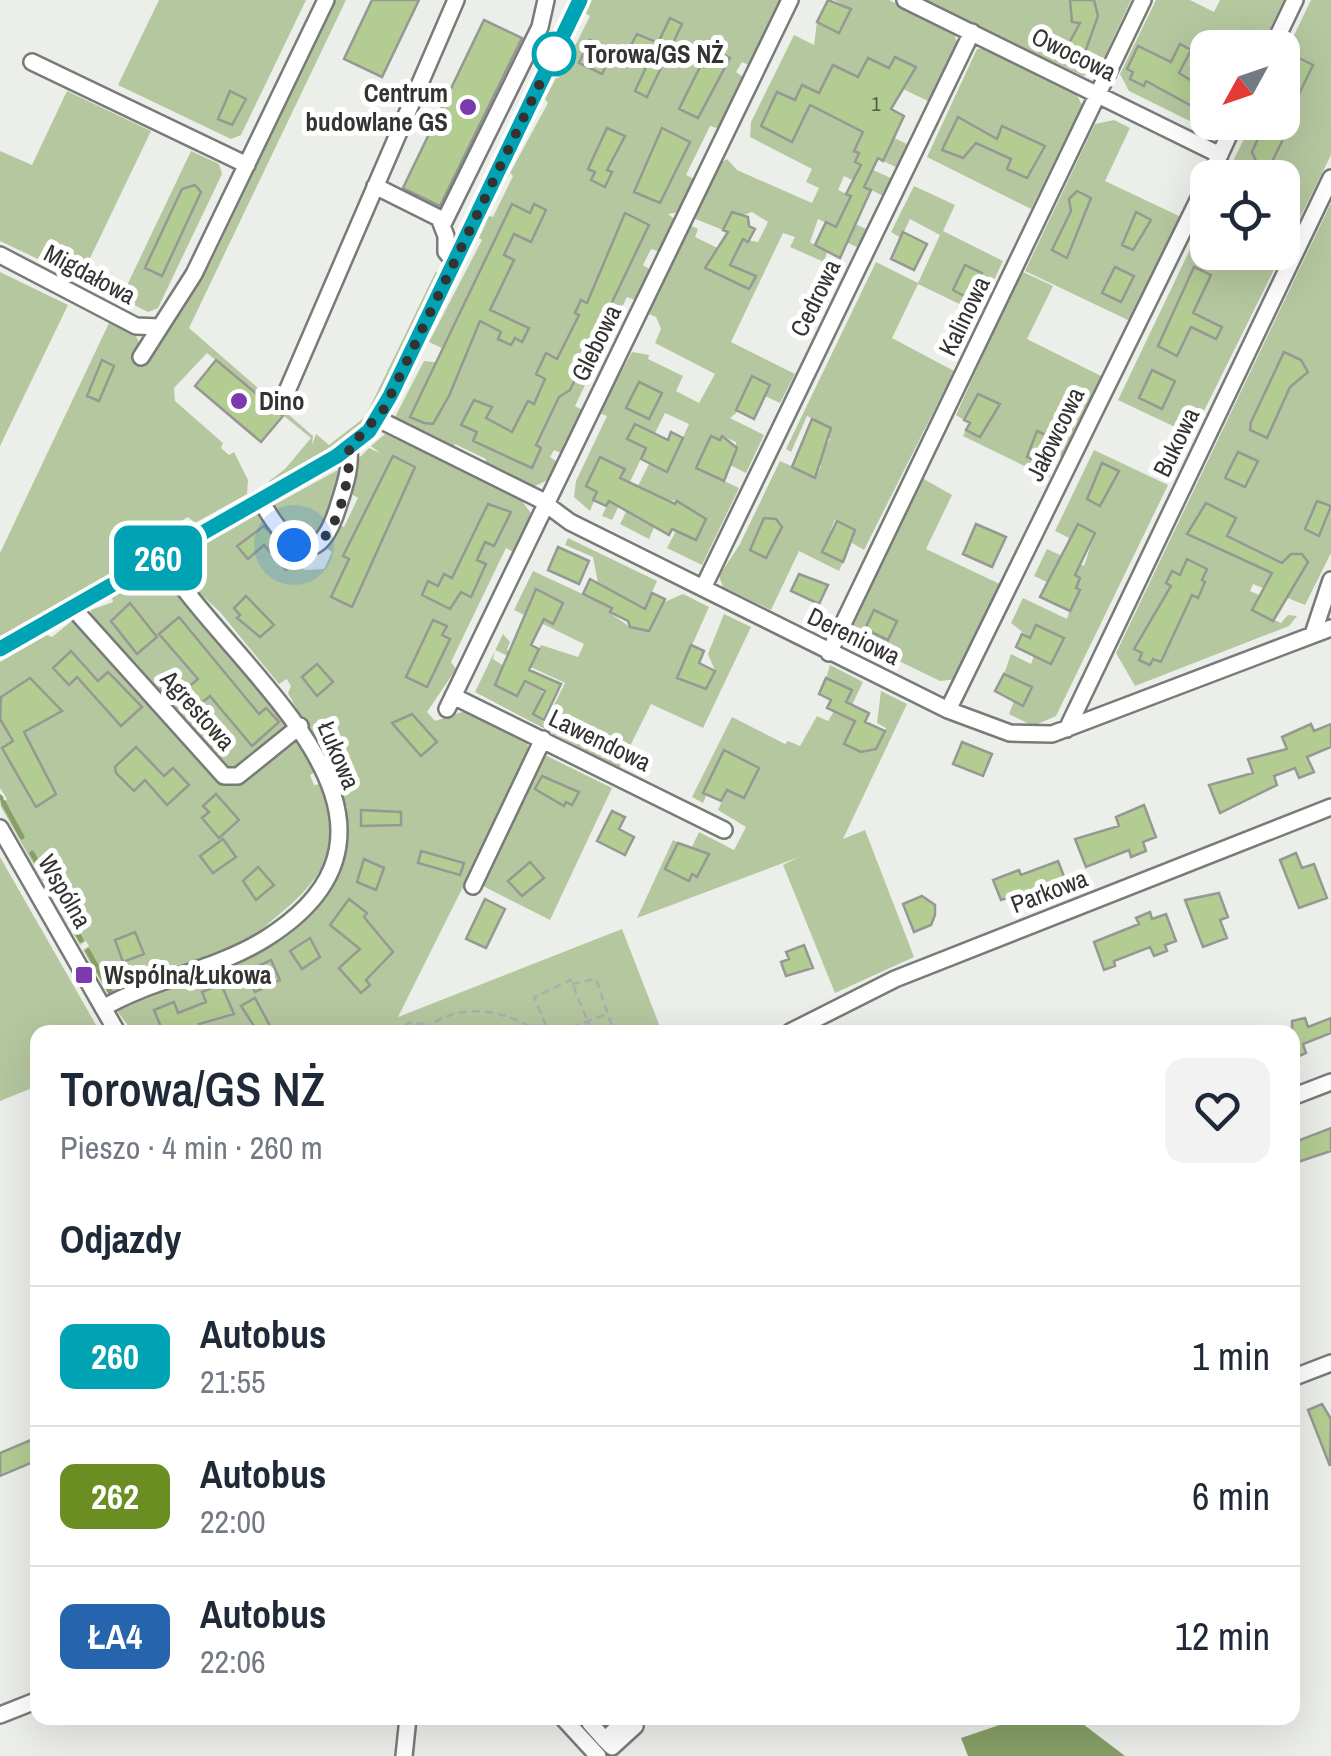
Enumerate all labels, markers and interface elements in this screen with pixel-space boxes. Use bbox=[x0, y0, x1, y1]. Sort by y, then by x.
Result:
street label: Owocowa bbox=[1026, 19, 1122, 89]
north arrow bbox=[1190, 30, 1300, 140]
map controls bbox=[1190, 30, 1300, 270]
marker: Torowa/GS NŻ bbox=[533, 33, 575, 75]
place label: Torowa/GS NŻ bbox=[584, 37, 724, 71]
place label: Centrum budowlane GS bbox=[306, 76, 448, 139]
house number: 1 bbox=[871, 90, 881, 117]
marker: Centrum budowlane GS bbox=[457, 96, 479, 118]
button: locate bbox=[1190, 160, 1300, 270]
street label: Migdałowa bbox=[38, 236, 142, 313]
street label: Cedrowa bbox=[782, 253, 849, 342]
street label: Kalinowa bbox=[930, 270, 998, 361]
street label: Glebowa bbox=[563, 299, 629, 387]
street label: Jałowcowa bbox=[1018, 381, 1093, 487]
place label: Dino bbox=[259, 384, 305, 418]
marker: Dino bbox=[228, 390, 250, 412]
street label: Bukowa bbox=[1145, 401, 1208, 482]
your location bbox=[269, 520, 319, 570]
line badge: 260 bbox=[100, 526, 216, 590]
text: 260 bbox=[134, 535, 182, 582]
street label: Dereniowa bbox=[802, 599, 907, 673]
street label: Agrestowa bbox=[152, 662, 243, 758]
street label: Lawendowa bbox=[543, 701, 657, 780]
street label: Łukowa bbox=[310, 716, 369, 795]
street label: Wspólna bbox=[30, 848, 100, 935]
street label: Parkowa bbox=[1006, 861, 1093, 921]
place label: Wspólna/Łukowa bbox=[104, 958, 272, 992]
marker: Wspólna/Łukowa bbox=[73, 964, 95, 986]
text: Torowa/GS NŻ bbox=[60, 1056, 325, 1121]
button: heart bbox=[1165, 1058, 1270, 1163]
text: Pieszo · 4 min · 260 m bbox=[60, 1126, 323, 1169]
text: Odjazdy bbox=[60, 1214, 181, 1265]
text: Autobus bbox=[200, 1309, 326, 1360]
text: 1 min bbox=[1192, 1331, 1270, 1382]
text: 260 bbox=[91, 1333, 139, 1380]
text: 21:55 bbox=[200, 1360, 266, 1403]
text: Autobus bbox=[200, 1449, 326, 1500]
text: 6 min bbox=[1192, 1471, 1270, 1522]
text: 262 bbox=[91, 1473, 139, 1520]
text: 22:00 bbox=[200, 1500, 266, 1543]
text: Autobus bbox=[200, 1589, 326, 1640]
text: 12 min bbox=[1175, 1611, 1270, 1662]
text: ŁA4 bbox=[88, 1613, 142, 1660]
text: 22:06 bbox=[200, 1640, 266, 1683]

